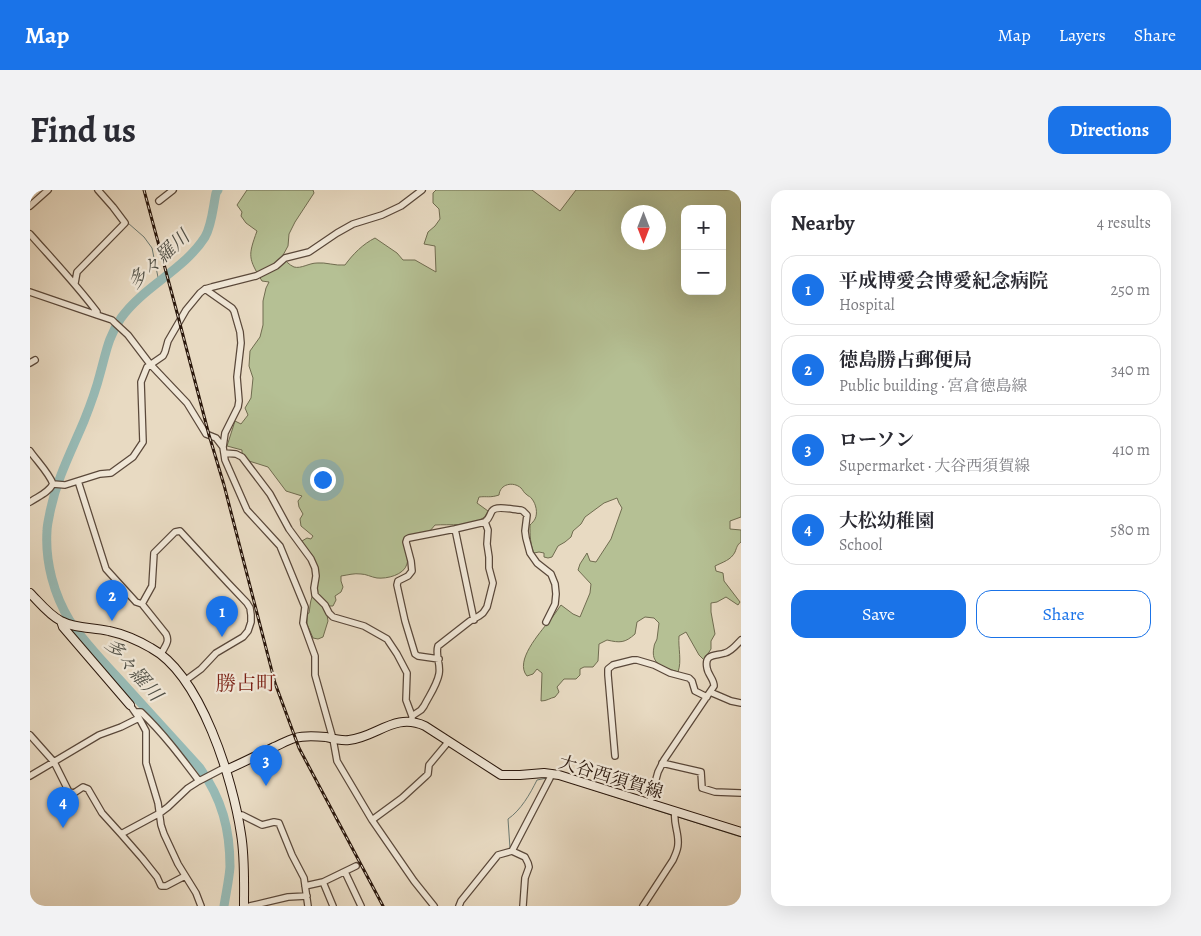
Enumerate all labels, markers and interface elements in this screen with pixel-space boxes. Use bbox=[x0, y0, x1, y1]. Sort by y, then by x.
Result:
text: Map bbox=[25, 19, 69, 51]
text: Map bbox=[998, 23, 1031, 47]
text: Layers bbox=[1059, 23, 1106, 47]
text: Share bbox=[1134, 23, 1176, 47]
text: Find us bbox=[30, 106, 136, 154]
button: Directions bbox=[1048, 106, 1171, 154]
north arrow bbox=[621, 205, 666, 250]
map controls bbox=[681, 205, 726, 295]
button: + bbox=[681, 205, 726, 250]
text: Nearby bbox=[791, 209, 854, 237]
text: 4 results bbox=[1097, 212, 1151, 234]
water label: 多々羅川 bbox=[122, 223, 197, 295]
button: − bbox=[681, 250, 726, 295]
text: 平成博愛会博愛紀念病院 bbox=[839, 268, 1048, 294]
text: 1 bbox=[805, 279, 811, 301]
text: 250 m bbox=[1111, 279, 1150, 301]
text: Hospital bbox=[839, 294, 895, 316]
text: 徳島勝占郵便局 bbox=[839, 347, 972, 373]
text: 2 bbox=[804, 359, 812, 381]
text: 340 m bbox=[1111, 359, 1150, 381]
text: Public building · 宮倉徳島線 bbox=[839, 375, 1028, 397]
text: ローソン bbox=[839, 427, 914, 453]
text: 3 bbox=[805, 439, 811, 461]
text: 410 m bbox=[1112, 439, 1150, 461]
text: Supermarket · 大谷西須賀線 bbox=[839, 455, 1030, 477]
your location bbox=[310, 467, 336, 493]
text: 大松幼稚園 bbox=[839, 508, 934, 534]
text: 4 bbox=[804, 519, 812, 541]
text: 580 m bbox=[1110, 519, 1150, 541]
text: School bbox=[839, 534, 882, 556]
pin: 2 bbox=[96, 580, 128, 621]
button: Save bbox=[791, 590, 966, 638]
button: Share bbox=[976, 590, 1151, 638]
pin: 1 bbox=[206, 596, 238, 637]
water label: 多々羅川 bbox=[98, 632, 169, 708]
district label: 勝占町 bbox=[216, 670, 276, 697]
pin: 3 bbox=[250, 745, 282, 786]
street label: 大谷西須賀線 bbox=[556, 750, 666, 804]
pin: 4 bbox=[47, 787, 79, 828]

